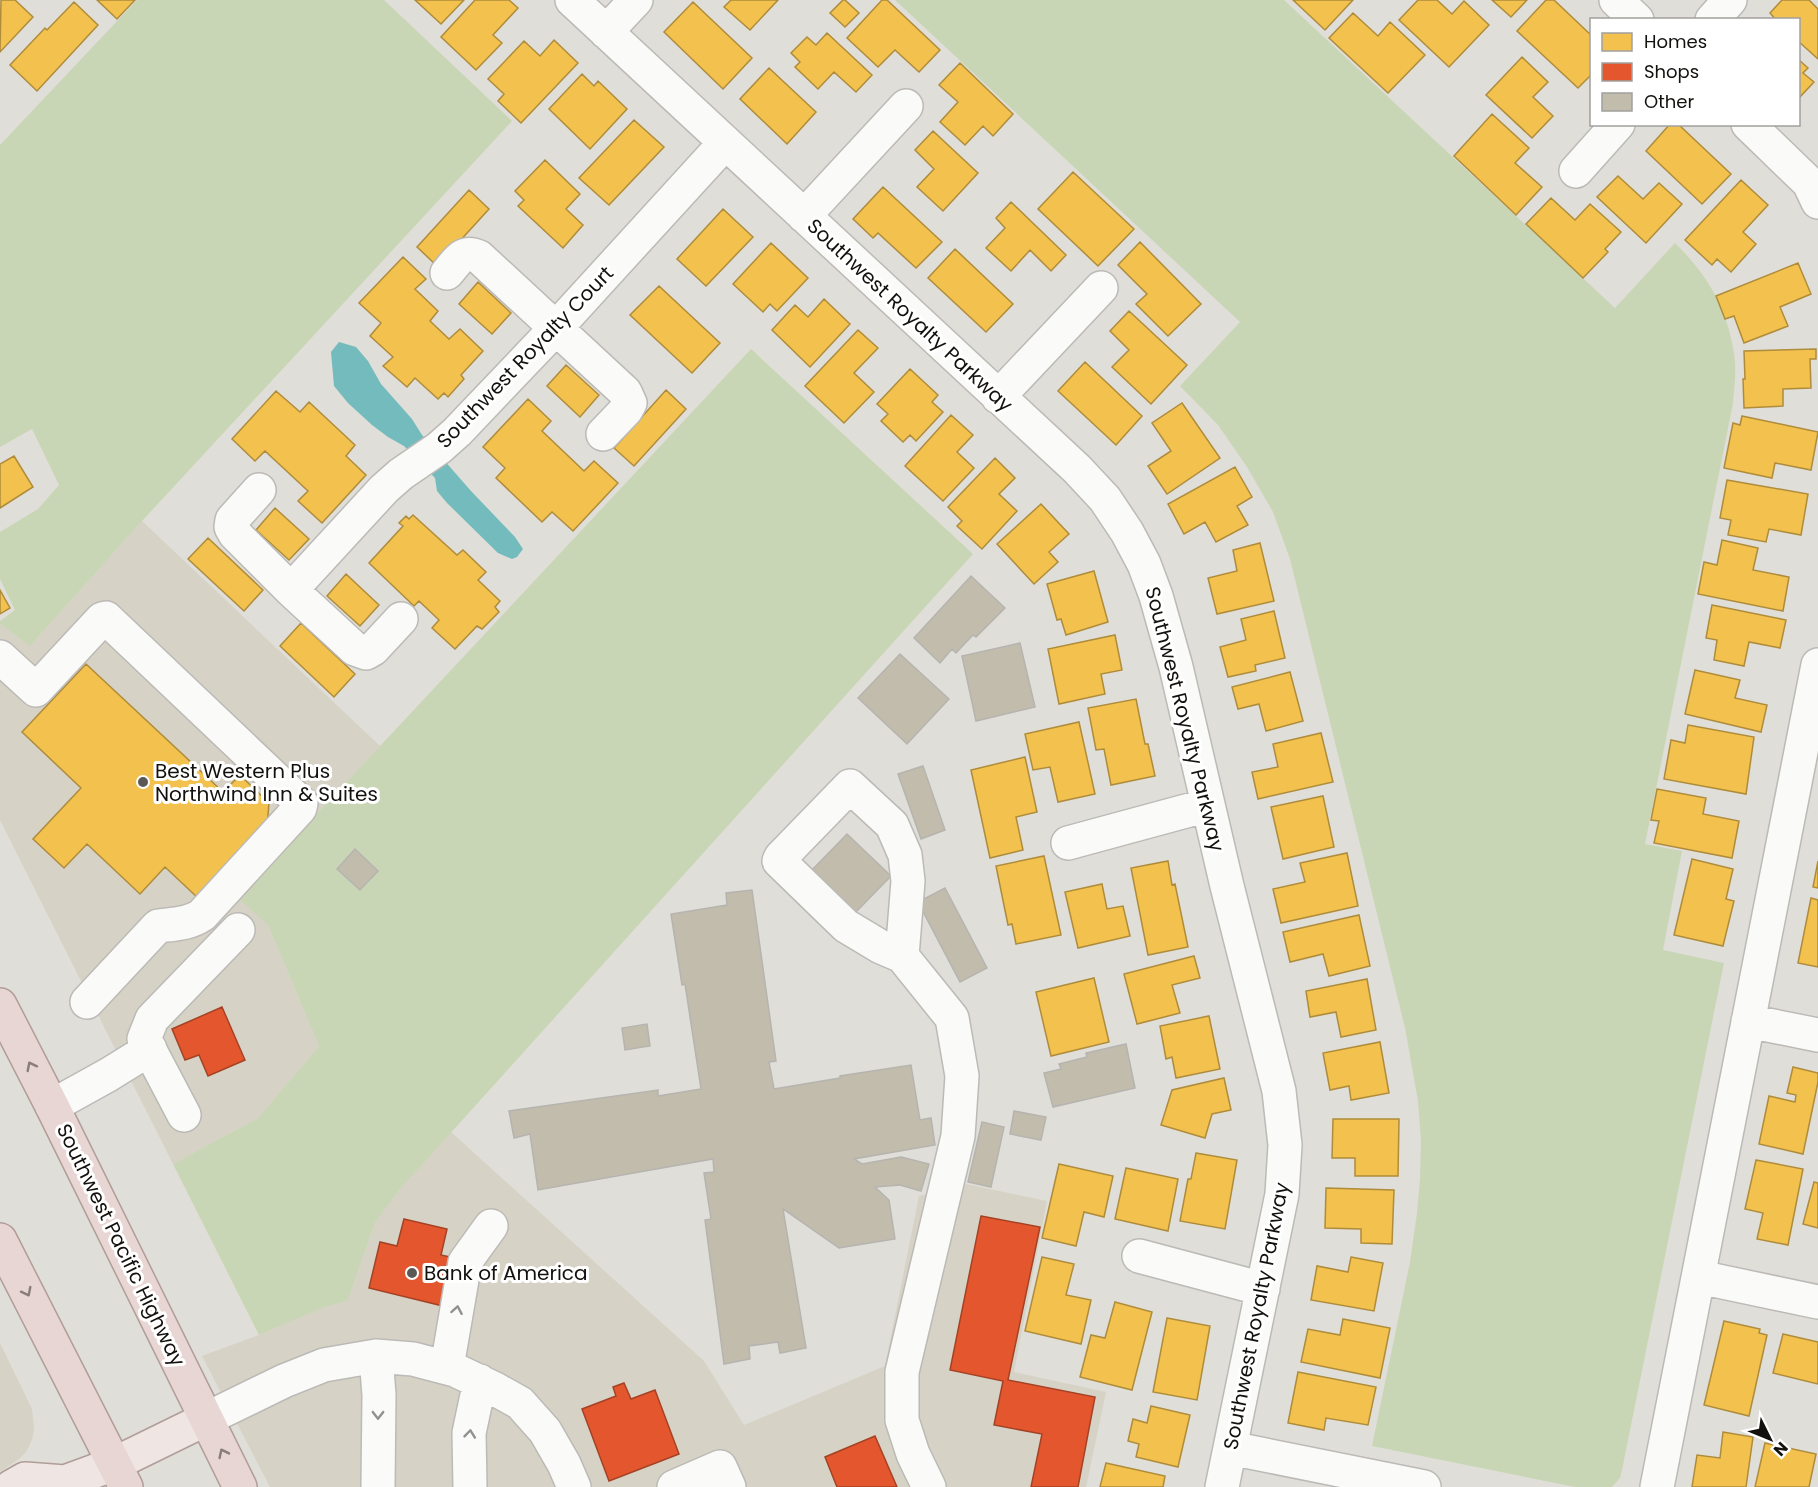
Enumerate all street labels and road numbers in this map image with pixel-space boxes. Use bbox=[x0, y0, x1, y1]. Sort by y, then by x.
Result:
street label: Southwest Royalty Parkway bbox=[801, 212, 1019, 418]
street label: Southwest Royalty Court bbox=[430, 260, 620, 454]
street label: Southwest Royalty Parkway bbox=[1139, 584, 1231, 854]
street label: Southwest Pacific Highway bbox=[50, 1119, 192, 1371]
street label: Southwest Royalty Parkway bbox=[1216, 1180, 1296, 1452]

